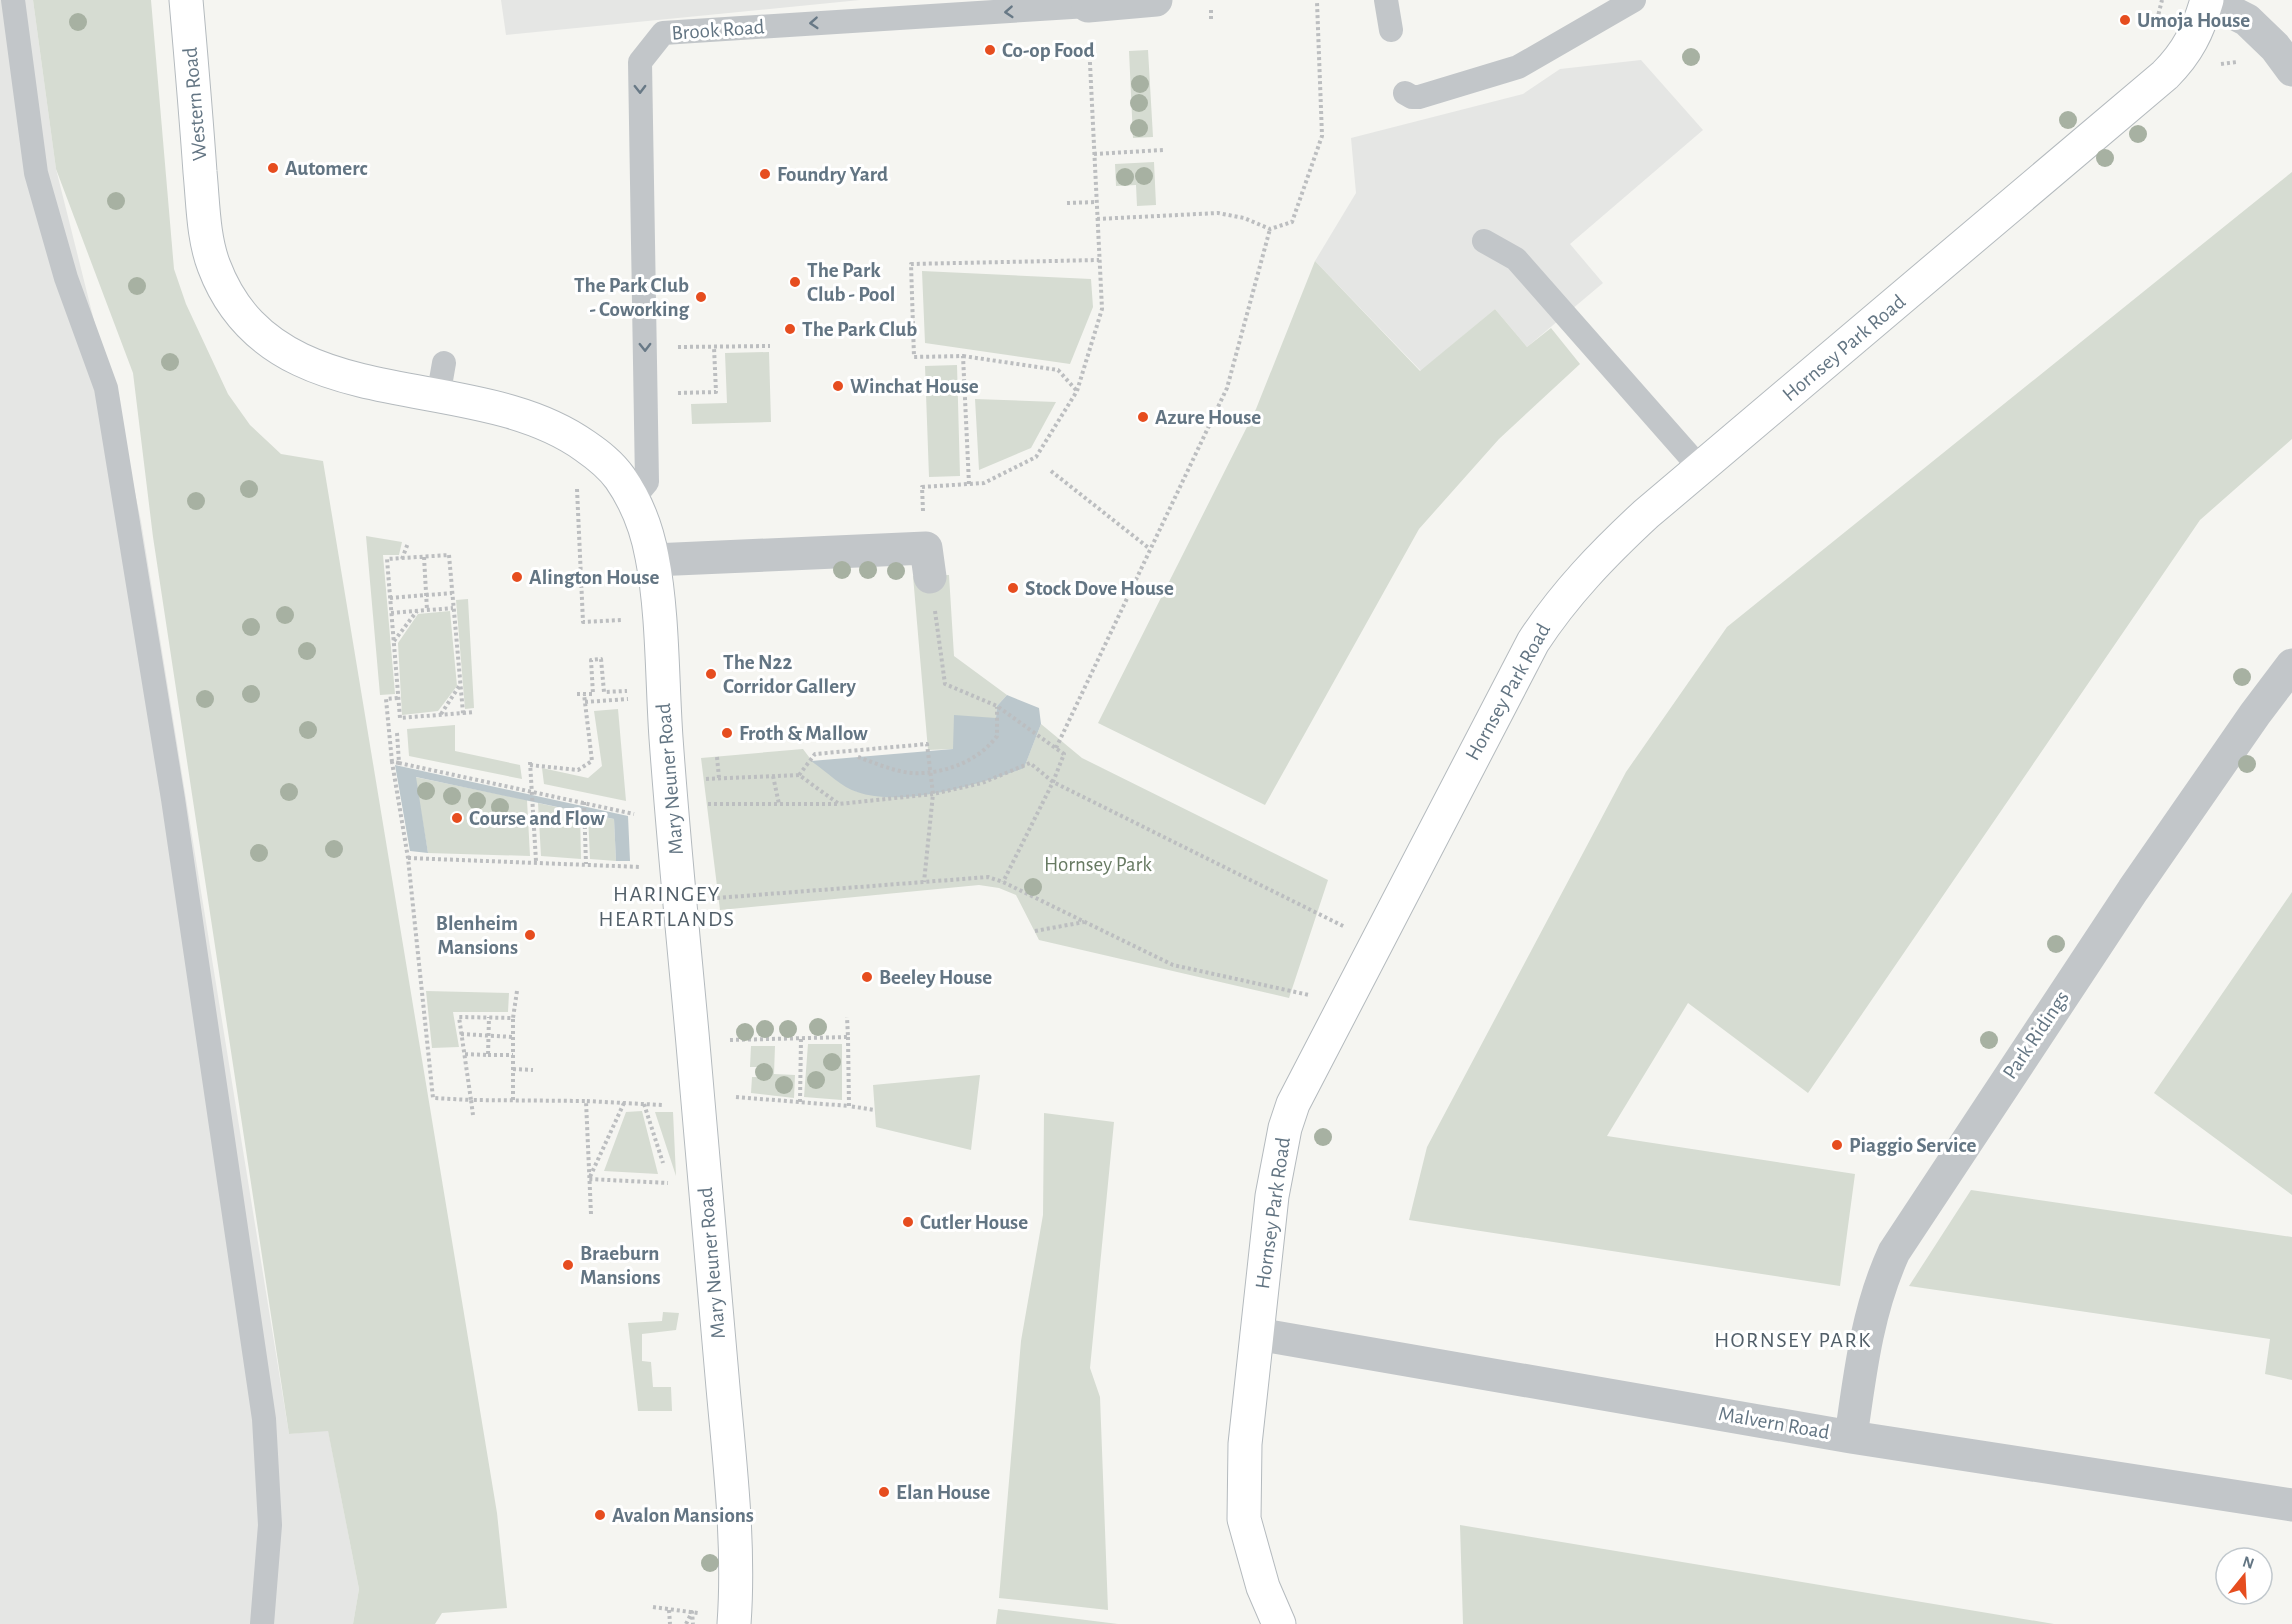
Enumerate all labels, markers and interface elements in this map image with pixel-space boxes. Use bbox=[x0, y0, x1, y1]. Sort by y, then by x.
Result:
one-way arrow bbox=[1004, 5, 1013, 18]
place label: Umoja House bbox=[2137, 10, 2250, 31]
marker: Umoja House bbox=[2118, 13, 2132, 27]
street label: Brook Road bbox=[671, 16, 765, 44]
one-way arrow bbox=[810, 17, 819, 30]
place label: Co-op Food bbox=[1002, 40, 1095, 61]
marker: Co-op Food bbox=[983, 43, 997, 57]
street label: Western Road bbox=[180, 46, 210, 162]
one-way arrow bbox=[634, 85, 646, 94]
place label: Automerc bbox=[285, 158, 368, 179]
marker: Automerc bbox=[266, 161, 280, 175]
place label: Foundry Yard bbox=[777, 164, 888, 185]
marker: Foundry Yard bbox=[758, 167, 772, 181]
place label: The Park Club - Pool bbox=[807, 260, 895, 305]
place label: The Park Club - Coworking bbox=[574, 275, 689, 320]
marker: The Park Club - Pool bbox=[788, 275, 802, 289]
marker: The Park Club - Coworking bbox=[694, 290, 708, 304]
street label: Hornsey Park Road bbox=[1779, 291, 1909, 405]
place label: The Park Club bbox=[802, 319, 917, 340]
marker: The Park Club bbox=[783, 322, 797, 336]
one-way arrow bbox=[639, 343, 651, 352]
place label: Winchat House bbox=[850, 376, 979, 397]
marker: Winchat House bbox=[831, 379, 845, 393]
place label: Azure House bbox=[1155, 407, 1261, 428]
marker: Azure House bbox=[1136, 410, 1150, 424]
place label: Alington House bbox=[529, 567, 659, 588]
marker: Alington House bbox=[510, 570, 524, 584]
place label: Stock Dove House bbox=[1025, 578, 1174, 599]
marker: Stock Dove House bbox=[1006, 581, 1020, 595]
street label: Hornsey Park Road bbox=[1462, 620, 1554, 764]
place label: The N22 Corridor Gallery bbox=[723, 652, 856, 697]
marker: The N22 Corridor Gallery bbox=[704, 667, 718, 681]
street label: Mary Neuner Road bbox=[653, 702, 687, 856]
place label: Froth & Mallow bbox=[739, 723, 868, 744]
marker: Froth & Mallow bbox=[720, 726, 734, 740]
place label: Course and Flow bbox=[469, 808, 605, 829]
marker: Course and Flow bbox=[450, 811, 464, 825]
park label: Hornsey Park bbox=[1044, 854, 1152, 875]
district label: HARINGEY HEARTLANDS bbox=[598, 883, 736, 930]
place label: Blenheim Mansions bbox=[436, 913, 518, 958]
marker: Blenheim Mansions bbox=[523, 928, 537, 942]
place label: Beeley House bbox=[879, 967, 992, 988]
marker: Beeley House bbox=[860, 970, 874, 984]
street label: Park Ridings bbox=[1999, 987, 2073, 1083]
place label: Piaggio Service bbox=[1849, 1135, 1977, 1156]
street label: Hornsey Park Road bbox=[1252, 1136, 1294, 1290]
marker: Piaggio Service bbox=[1830, 1138, 1844, 1152]
street label: Mary Neuner Road bbox=[695, 1186, 729, 1340]
place label: Cutler House bbox=[920, 1212, 1028, 1233]
marker: Cutler House bbox=[901, 1215, 915, 1229]
place label: Braeburn Mansions bbox=[580, 1243, 661, 1288]
marker: Braeburn Mansions bbox=[561, 1258, 575, 1272]
district label: HORNSEY PARK bbox=[1714, 1329, 1872, 1351]
street label: Malvern Road bbox=[1717, 1403, 1831, 1443]
place label: Elan House bbox=[896, 1482, 990, 1503]
marker: Elan House bbox=[877, 1485, 891, 1499]
place label: Avalon Mansions bbox=[612, 1505, 754, 1526]
marker: Avalon Mansions bbox=[593, 1508, 607, 1522]
north arrow bbox=[2214, 1546, 2274, 1606]
text: N bbox=[2241, 1553, 2256, 1572]

